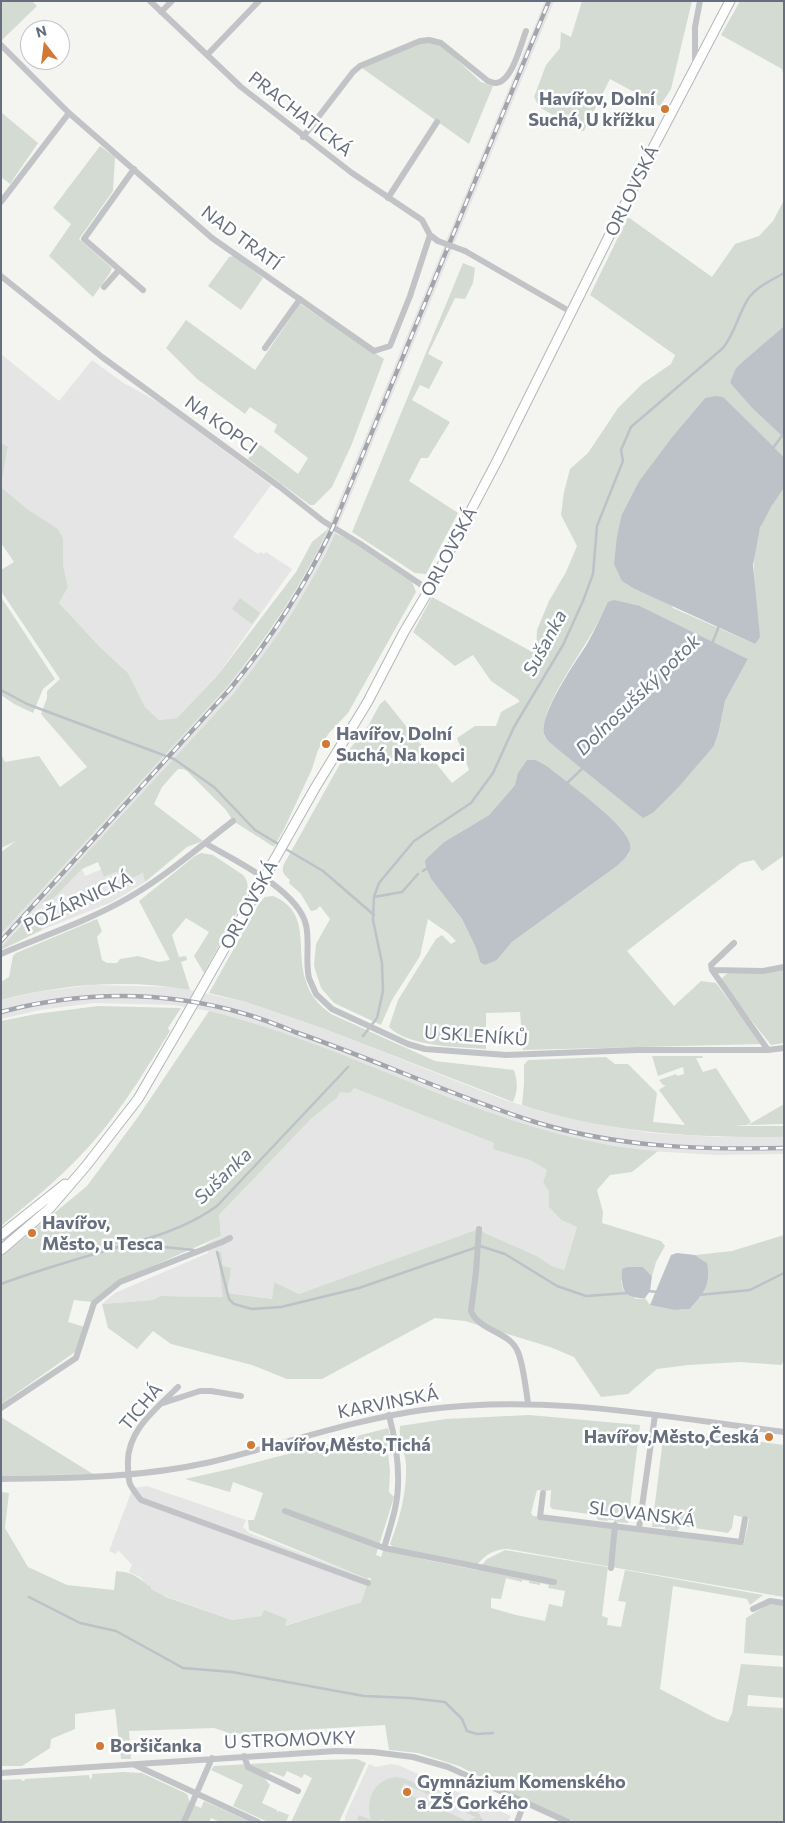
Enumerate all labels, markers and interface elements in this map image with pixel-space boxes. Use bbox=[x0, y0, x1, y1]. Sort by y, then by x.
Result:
north arrow bbox=[20, 20, 70, 70]
text: N bbox=[34, 21, 49, 41]
street label: PRACHATICKÁ bbox=[244, 67, 356, 161]
place label: Havířov, Dolní Suchá, U křížku bbox=[528, 88, 655, 130]
marker: Havířov, Dolní Suchá, U křížku bbox=[659, 103, 671, 115]
street label: ORLOVSKÁ bbox=[601, 142, 663, 240]
street label: NAD TRATÍ bbox=[197, 201, 285, 275]
street label: NA KOPCI bbox=[181, 391, 261, 459]
street label: ORLOVSKÁ bbox=[416, 504, 482, 600]
water label: Sušanka bbox=[518, 606, 572, 680]
water label: Dolnosušský potok bbox=[571, 630, 705, 760]
place label: Havířov, Dolní Suchá, Na kopci bbox=[336, 723, 465, 766]
marker: Havířov, Dolní Suchá, Na kopci bbox=[320, 738, 332, 750]
street label: ORLOVSKÁ bbox=[216, 857, 282, 953]
street label: POŽÁRNICKÁ bbox=[20, 867, 136, 937]
street label: U SKLENÍKŮ bbox=[423, 1022, 529, 1050]
water label: Sušanka bbox=[189, 1143, 257, 1209]
place label: Havířov, Město, u Tesca bbox=[42, 1212, 163, 1254]
marker: Havířov, Město, u Tesca bbox=[26, 1227, 38, 1239]
street label: TICHÁ bbox=[115, 1379, 167, 1435]
street label: KARVINSKÁ bbox=[336, 1383, 440, 1423]
place label: Havířov,Město,Česká bbox=[584, 1426, 759, 1448]
marker: Havířov,Město,Česká bbox=[763, 1431, 775, 1443]
place label: Havířov,Město,Tichá bbox=[261, 1434, 431, 1456]
marker: Havířov,Město,Tichá bbox=[245, 1439, 257, 1451]
street label: SLOVANSKÁ bbox=[588, 1497, 696, 1531]
street label: U STROMOVKY bbox=[224, 1727, 356, 1753]
place label: Boršičanka bbox=[110, 1735, 202, 1757]
marker: Boršičanka bbox=[94, 1740, 106, 1752]
place label: Gymnázium Komenského a ZŠ Gorkého bbox=[417, 1771, 626, 1814]
marker: Gymnázium Komenského a ZŠ Gorkého bbox=[401, 1786, 413, 1798]

